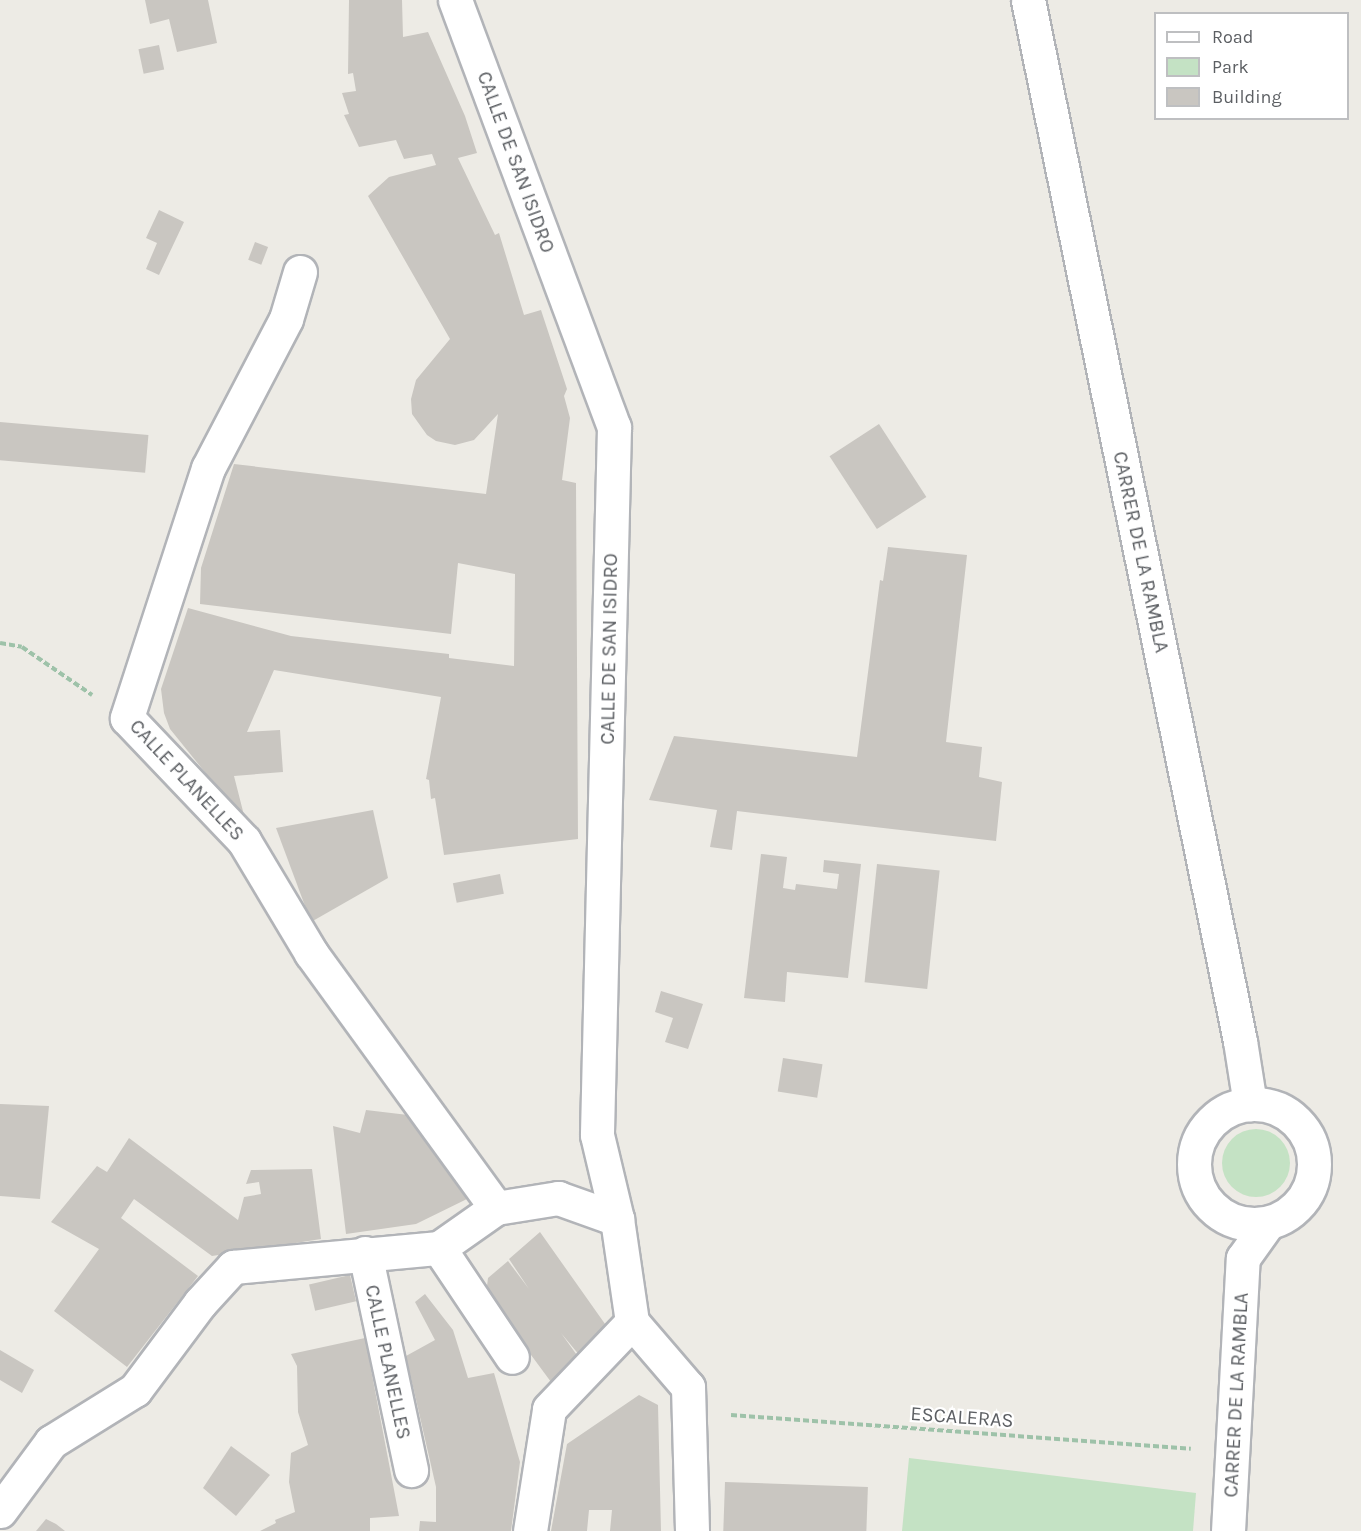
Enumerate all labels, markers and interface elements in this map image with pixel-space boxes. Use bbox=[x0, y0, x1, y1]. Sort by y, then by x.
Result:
legend bbox=[1154, 12, 1349, 120]
text: Road bbox=[1212, 26, 1253, 48]
text: Park bbox=[1212, 56, 1249, 78]
street label: CALLE DE SAN ISIDRO bbox=[472, 68, 560, 256]
text: Building bbox=[1212, 86, 1282, 108]
street label: CARRER DE LA RAMBLA bbox=[1108, 449, 1174, 655]
street label: CALLE DE SAN ISIDRO bbox=[595, 553, 623, 745]
street label: CALLE PLANELLES bbox=[125, 714, 249, 846]
street label: CALLE PLANELLES bbox=[360, 1283, 416, 1441]
street label: CARRER DE LA RAMBLA bbox=[1219, 1292, 1253, 1498]
street label: ESCALERAS bbox=[910, 1401, 1014, 1433]

